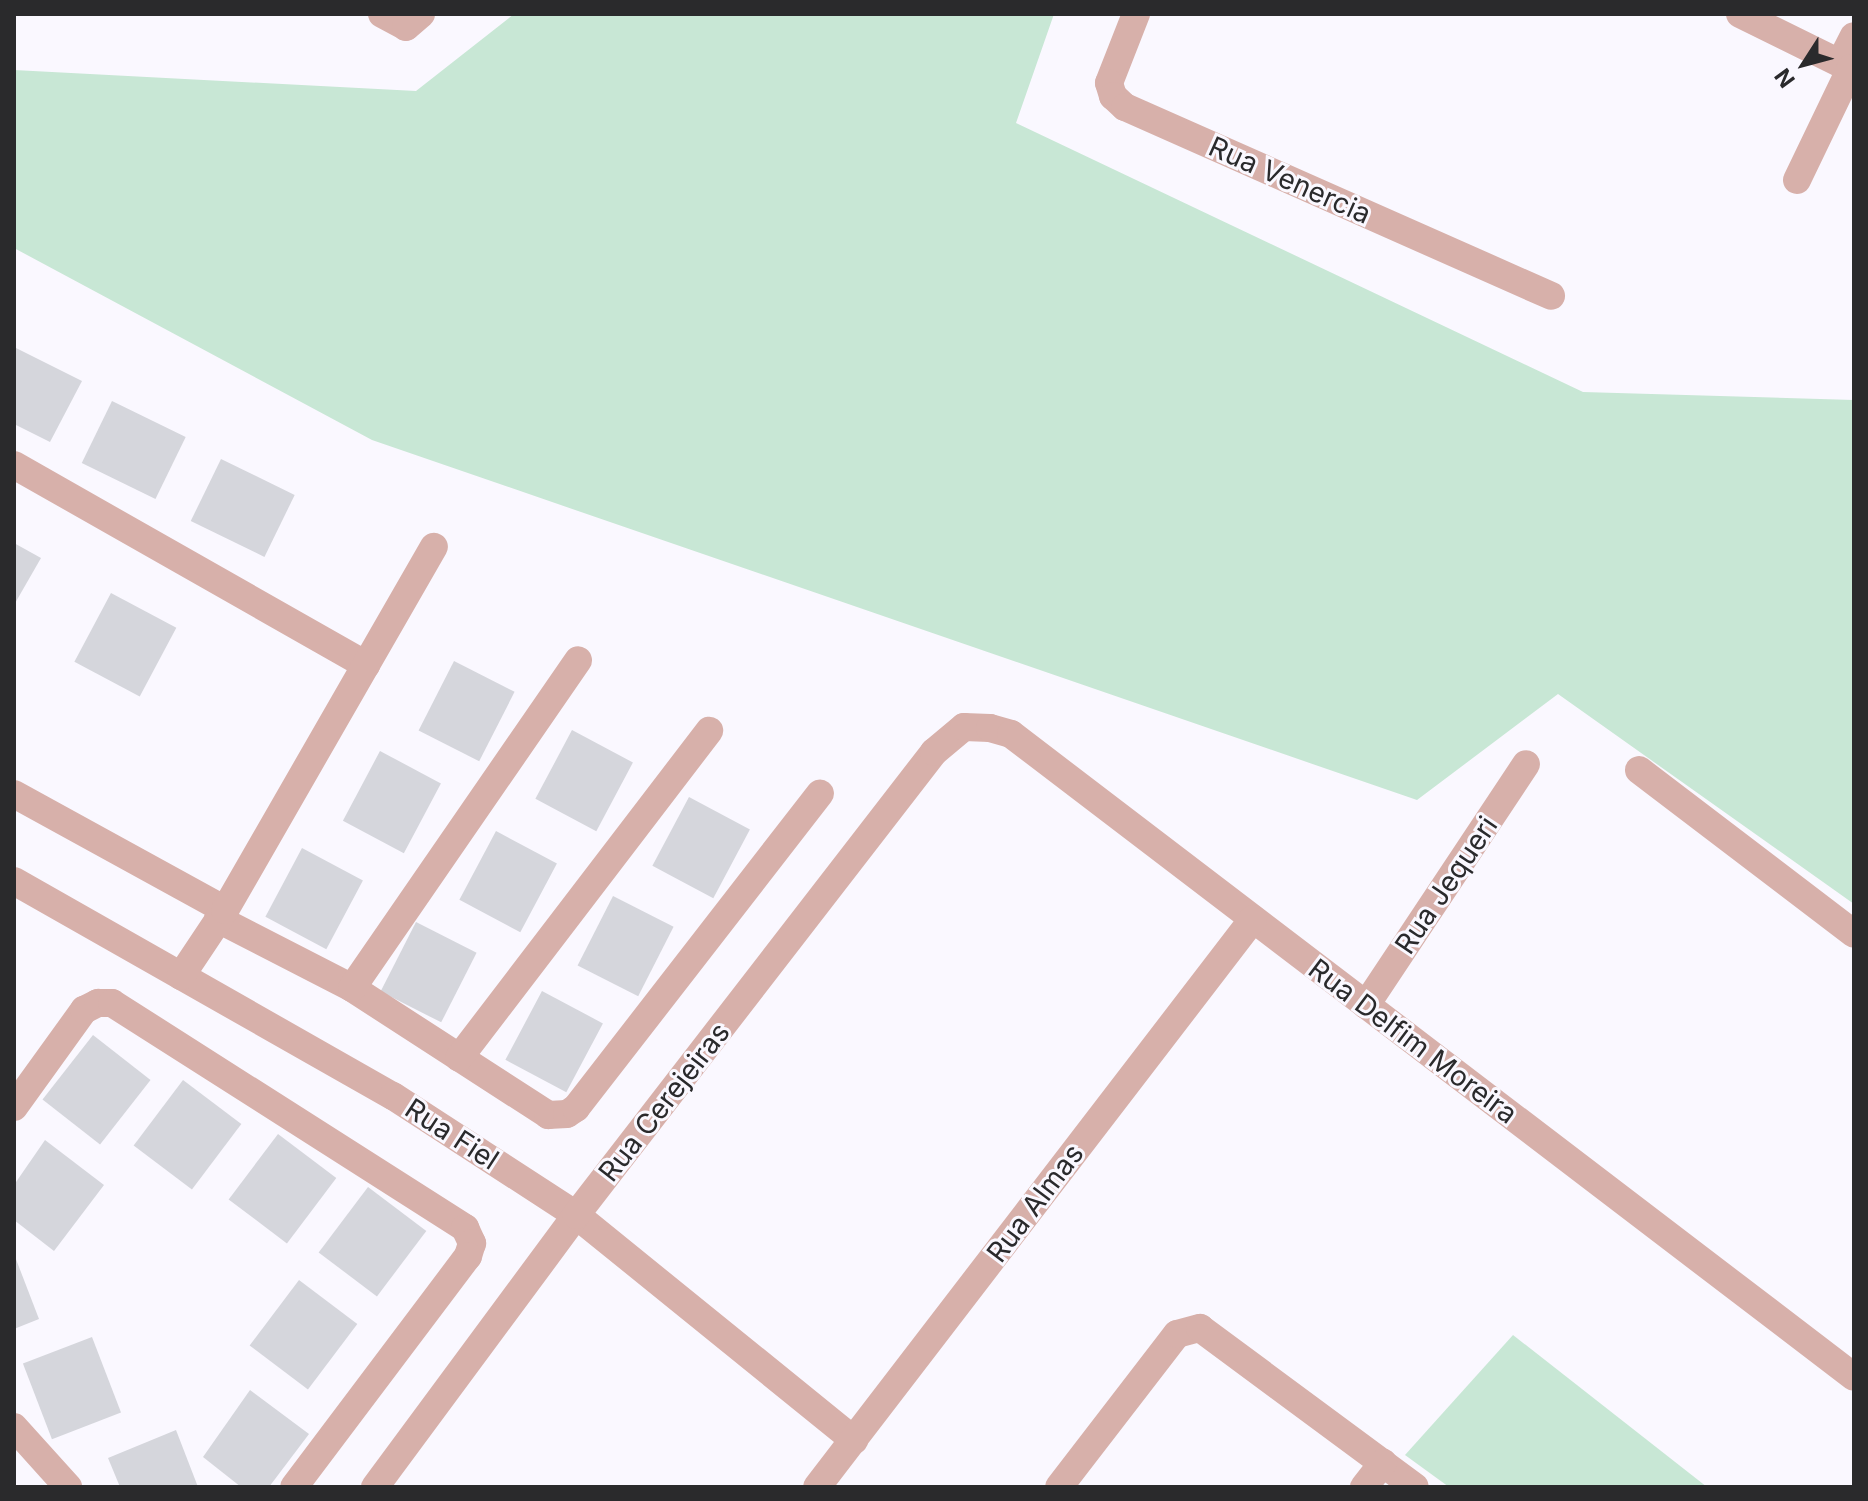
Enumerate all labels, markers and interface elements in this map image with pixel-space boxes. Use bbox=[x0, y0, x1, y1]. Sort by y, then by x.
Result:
north arrow bbox=[1764, 24, 1844, 104]
text: N bbox=[1769, 64, 1800, 93]
street label: Rua Venercia bbox=[1204, 129, 1376, 231]
street label: Rua Jequeri bbox=[1388, 810, 1504, 960]
street label: Rua Delfim Moreira bbox=[1302, 952, 1524, 1130]
street label: Rua Cerejeiras bbox=[592, 1016, 736, 1188]
street label: Rua Fiel bbox=[399, 1091, 505, 1177]
street label: Rua Almas bbox=[980, 1137, 1090, 1269]

